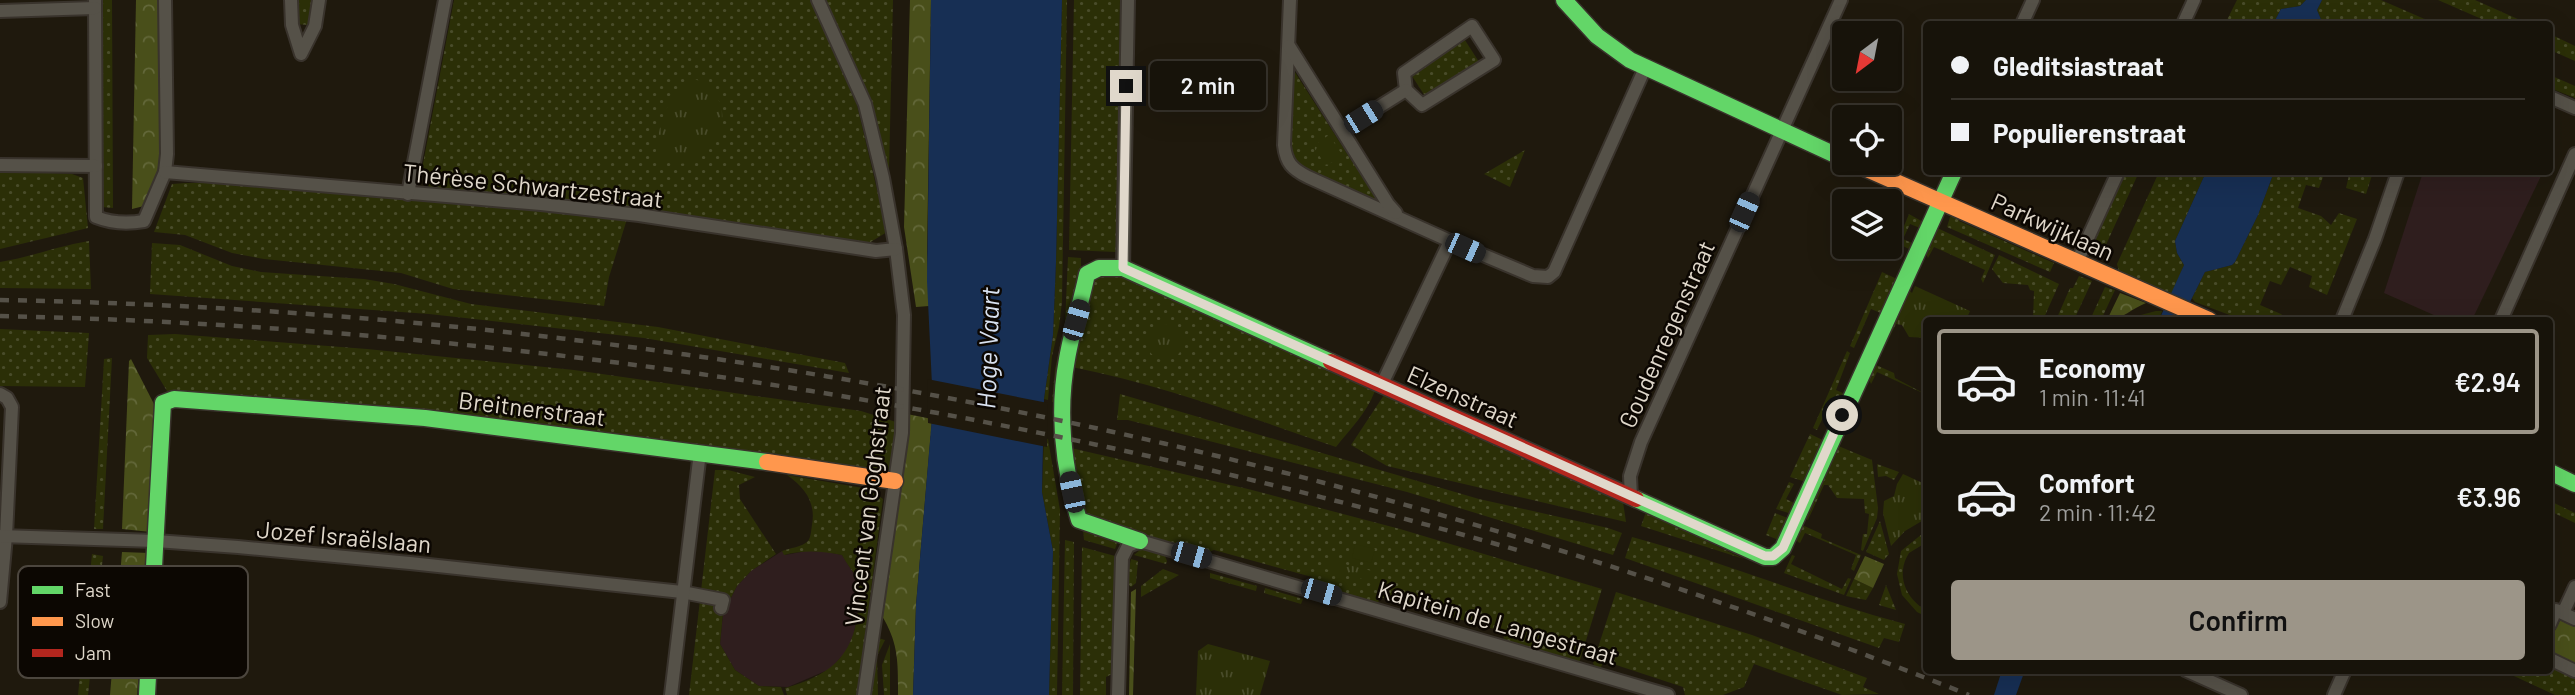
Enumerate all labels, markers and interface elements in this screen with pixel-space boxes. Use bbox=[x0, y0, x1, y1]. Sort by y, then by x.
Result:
north arrow bbox=[1832, 21, 1902, 91]
map controls bbox=[1832, 21, 1902, 259]
text: Gleditsiastraat bbox=[1993, 50, 2164, 81]
callout: 2 min bbox=[1150, 62, 1266, 110]
route end bbox=[1110, 70, 1142, 102]
text: 2 min bbox=[1181, 71, 1235, 99]
car bbox=[1340, 97, 1387, 137]
button: locate bbox=[1832, 105, 1902, 175]
text: Populierenstraat bbox=[1993, 117, 2186, 148]
street label: Thérèse Schwartzestraat bbox=[402, 157, 664, 213]
street label: Parkwijklaan bbox=[1987, 186, 2119, 266]
car bbox=[1726, 189, 1763, 235]
button: layers bbox=[1832, 189, 1902, 259]
car bbox=[1442, 230, 1489, 266]
street label: Goudenregenstraat bbox=[1612, 236, 1720, 432]
water label: Hoge Vaart bbox=[969, 286, 1005, 410]
car bbox=[1061, 297, 1092, 343]
icon: car bbox=[1955, 350, 2018, 413]
text: Economy bbox=[2039, 352, 2145, 383]
street label: Elzenstraat bbox=[1403, 359, 1523, 433]
text: €2.94 bbox=[2454, 366, 2521, 397]
text: 1 min · 11:41 bbox=[2039, 383, 2146, 411]
street label: Vincent van Goghstraat bbox=[838, 384, 896, 628]
street label: Breitnerstraat bbox=[457, 385, 607, 431]
route start bbox=[1826, 399, 1858, 431]
icon: car bbox=[1955, 465, 2018, 528]
text: Comfort bbox=[2039, 467, 2135, 498]
car bbox=[1058, 469, 1087, 515]
text: €3.96 bbox=[2456, 481, 2521, 512]
text: 2 min · 11:42 bbox=[2039, 498, 2156, 526]
street label: Jozef Israëlslaan bbox=[255, 514, 433, 558]
car bbox=[1168, 539, 1215, 571]
legend bbox=[18, 566, 248, 678]
street label: Kapitein de Langestraat bbox=[1375, 574, 1621, 670]
car bbox=[1298, 576, 1345, 608]
text: Fast bbox=[75, 578, 111, 601]
button: Confirm bbox=[1951, 580, 2525, 660]
text: Slow bbox=[75, 609, 114, 632]
text: Jam bbox=[75, 641, 111, 664]

